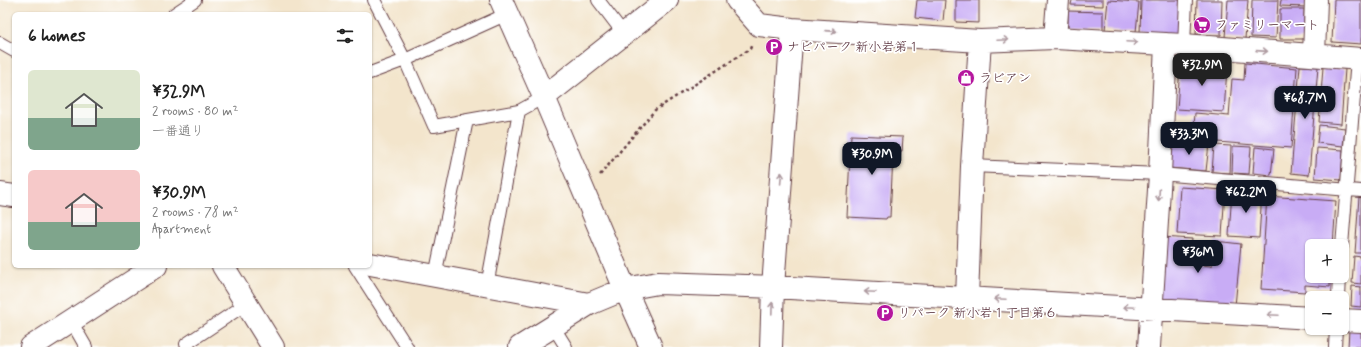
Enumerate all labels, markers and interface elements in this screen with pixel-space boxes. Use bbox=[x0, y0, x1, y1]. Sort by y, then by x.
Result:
supermarket icon: ファミリーマート bbox=[1192, 15, 1212, 35]
place label: ファミリーマート bbox=[1215, 17, 1319, 34]
text: 6 homes bbox=[28, 25, 86, 47]
icon: filters bbox=[334, 25, 356, 47]
one-way arrow bbox=[824, 28, 837, 35]
parking icon: ナビパーク 新小岩第１ bbox=[764, 37, 784, 57]
one-way arrow bbox=[996, 37, 1009, 44]
place label: ナビパーク 新小岩第１ bbox=[787, 39, 921, 56]
one-way arrow bbox=[1125, 39, 1138, 46]
one-way arrow bbox=[1255, 47, 1268, 54]
pin: ¥32.9M bbox=[1169, 53, 1235, 87]
text: ¥32.9M bbox=[1182, 57, 1222, 74]
shop icon: ラビアン bbox=[956, 68, 976, 88]
place label: ラビアン bbox=[979, 70, 1031, 87]
text: ¥32.9M bbox=[152, 81, 205, 103]
icon: home bbox=[60, 86, 108, 134]
pin: ¥68.7M bbox=[1272, 86, 1338, 120]
text: ¥68.7M bbox=[1283, 90, 1327, 107]
text: 2 rooms · 80 m² bbox=[152, 103, 238, 120]
pin: ¥33.3M bbox=[1156, 122, 1222, 156]
text: 一番通り bbox=[152, 123, 204, 140]
text: ¥33.3M bbox=[1170, 126, 1208, 143]
pin: ¥30.9M bbox=[839, 142, 905, 176]
text: ¥30.9M bbox=[851, 146, 893, 163]
one-way arrow bbox=[777, 172, 784, 185]
pin: ¥62.2M bbox=[1213, 180, 1279, 214]
text: ¥30.9M bbox=[152, 182, 206, 204]
text: ¥62.2M bbox=[1225, 184, 1267, 201]
icon: home bbox=[60, 186, 108, 234]
one-way arrow bbox=[1155, 188, 1162, 201]
text: 2 rooms · 78 m² bbox=[152, 204, 239, 221]
text: Apartment bbox=[152, 221, 211, 238]
map controls bbox=[1305, 239, 1349, 335]
button: + bbox=[1305, 239, 1349, 283]
pin: ¥36M bbox=[1174, 240, 1222, 274]
text: ¥36M bbox=[1182, 244, 1214, 261]
one-way arrow bbox=[864, 289, 877, 296]
button: − bbox=[1305, 291, 1349, 335]
one-way arrow bbox=[994, 296, 1007, 303]
one-way arrow bbox=[768, 302, 776, 315]
parking icon: リパーク 新小岩１丁目第６ bbox=[875, 303, 895, 323]
one-way arrow bbox=[1123, 303, 1136, 310]
place label: リパーク 新小岩１丁目第６ bbox=[898, 305, 1058, 322]
one-way arrow bbox=[1267, 312, 1280, 319]

